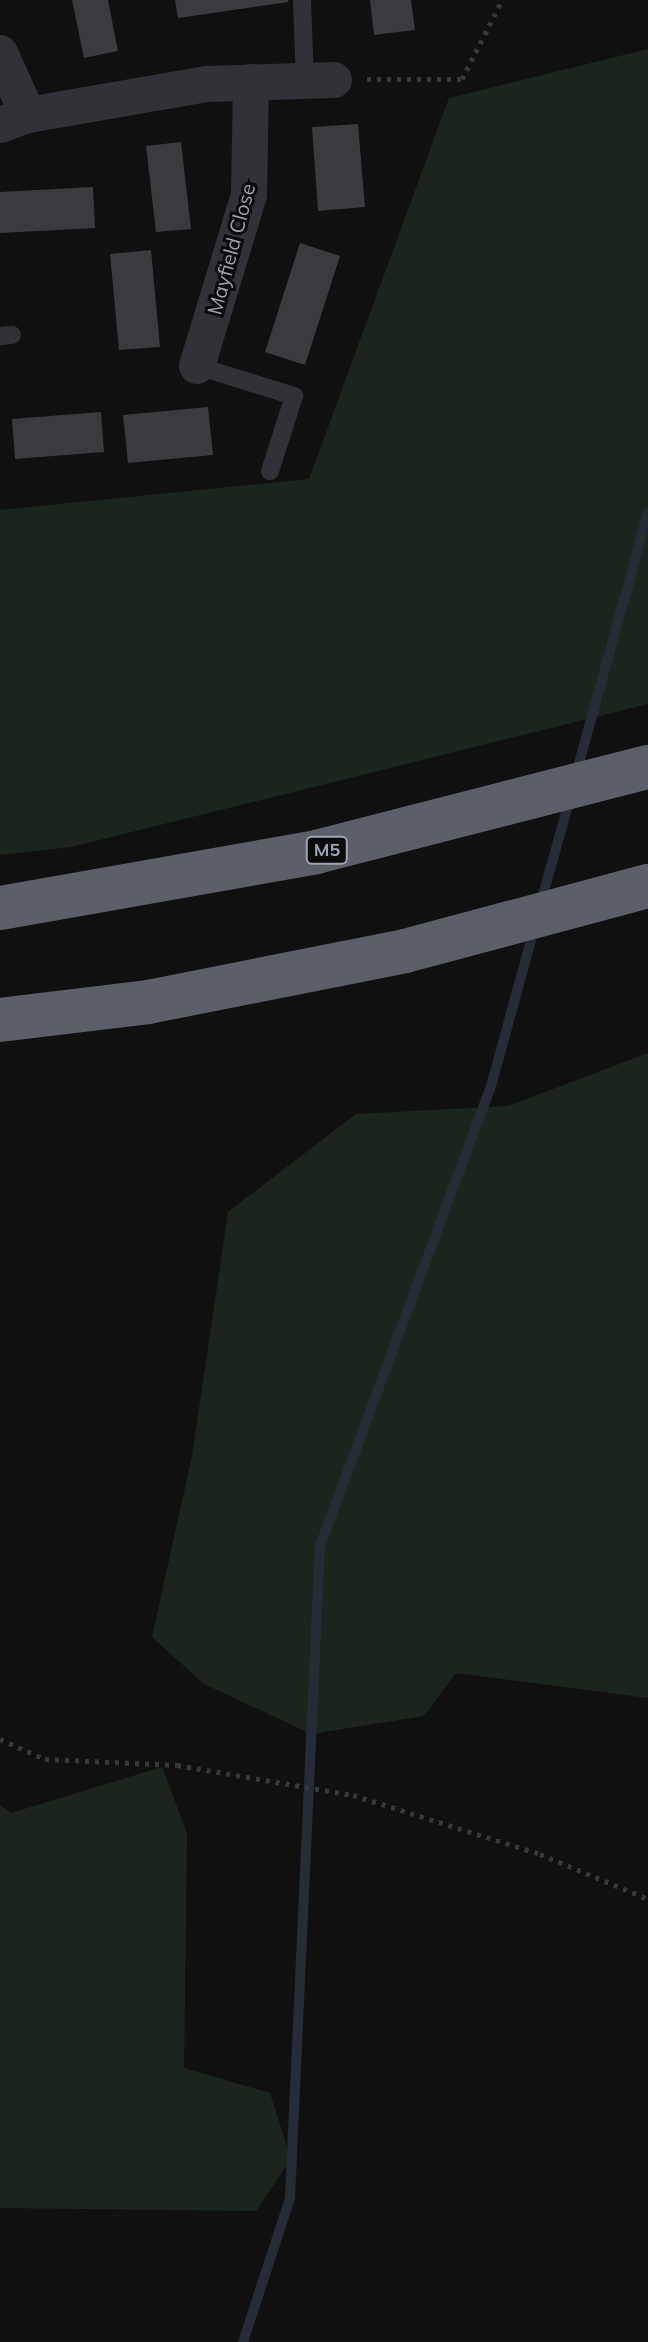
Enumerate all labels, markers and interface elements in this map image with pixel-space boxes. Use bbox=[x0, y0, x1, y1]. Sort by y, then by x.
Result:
street label: Mayfield Close bbox=[202, 181, 260, 317]
road number: M5 bbox=[305, 836, 349, 864]

